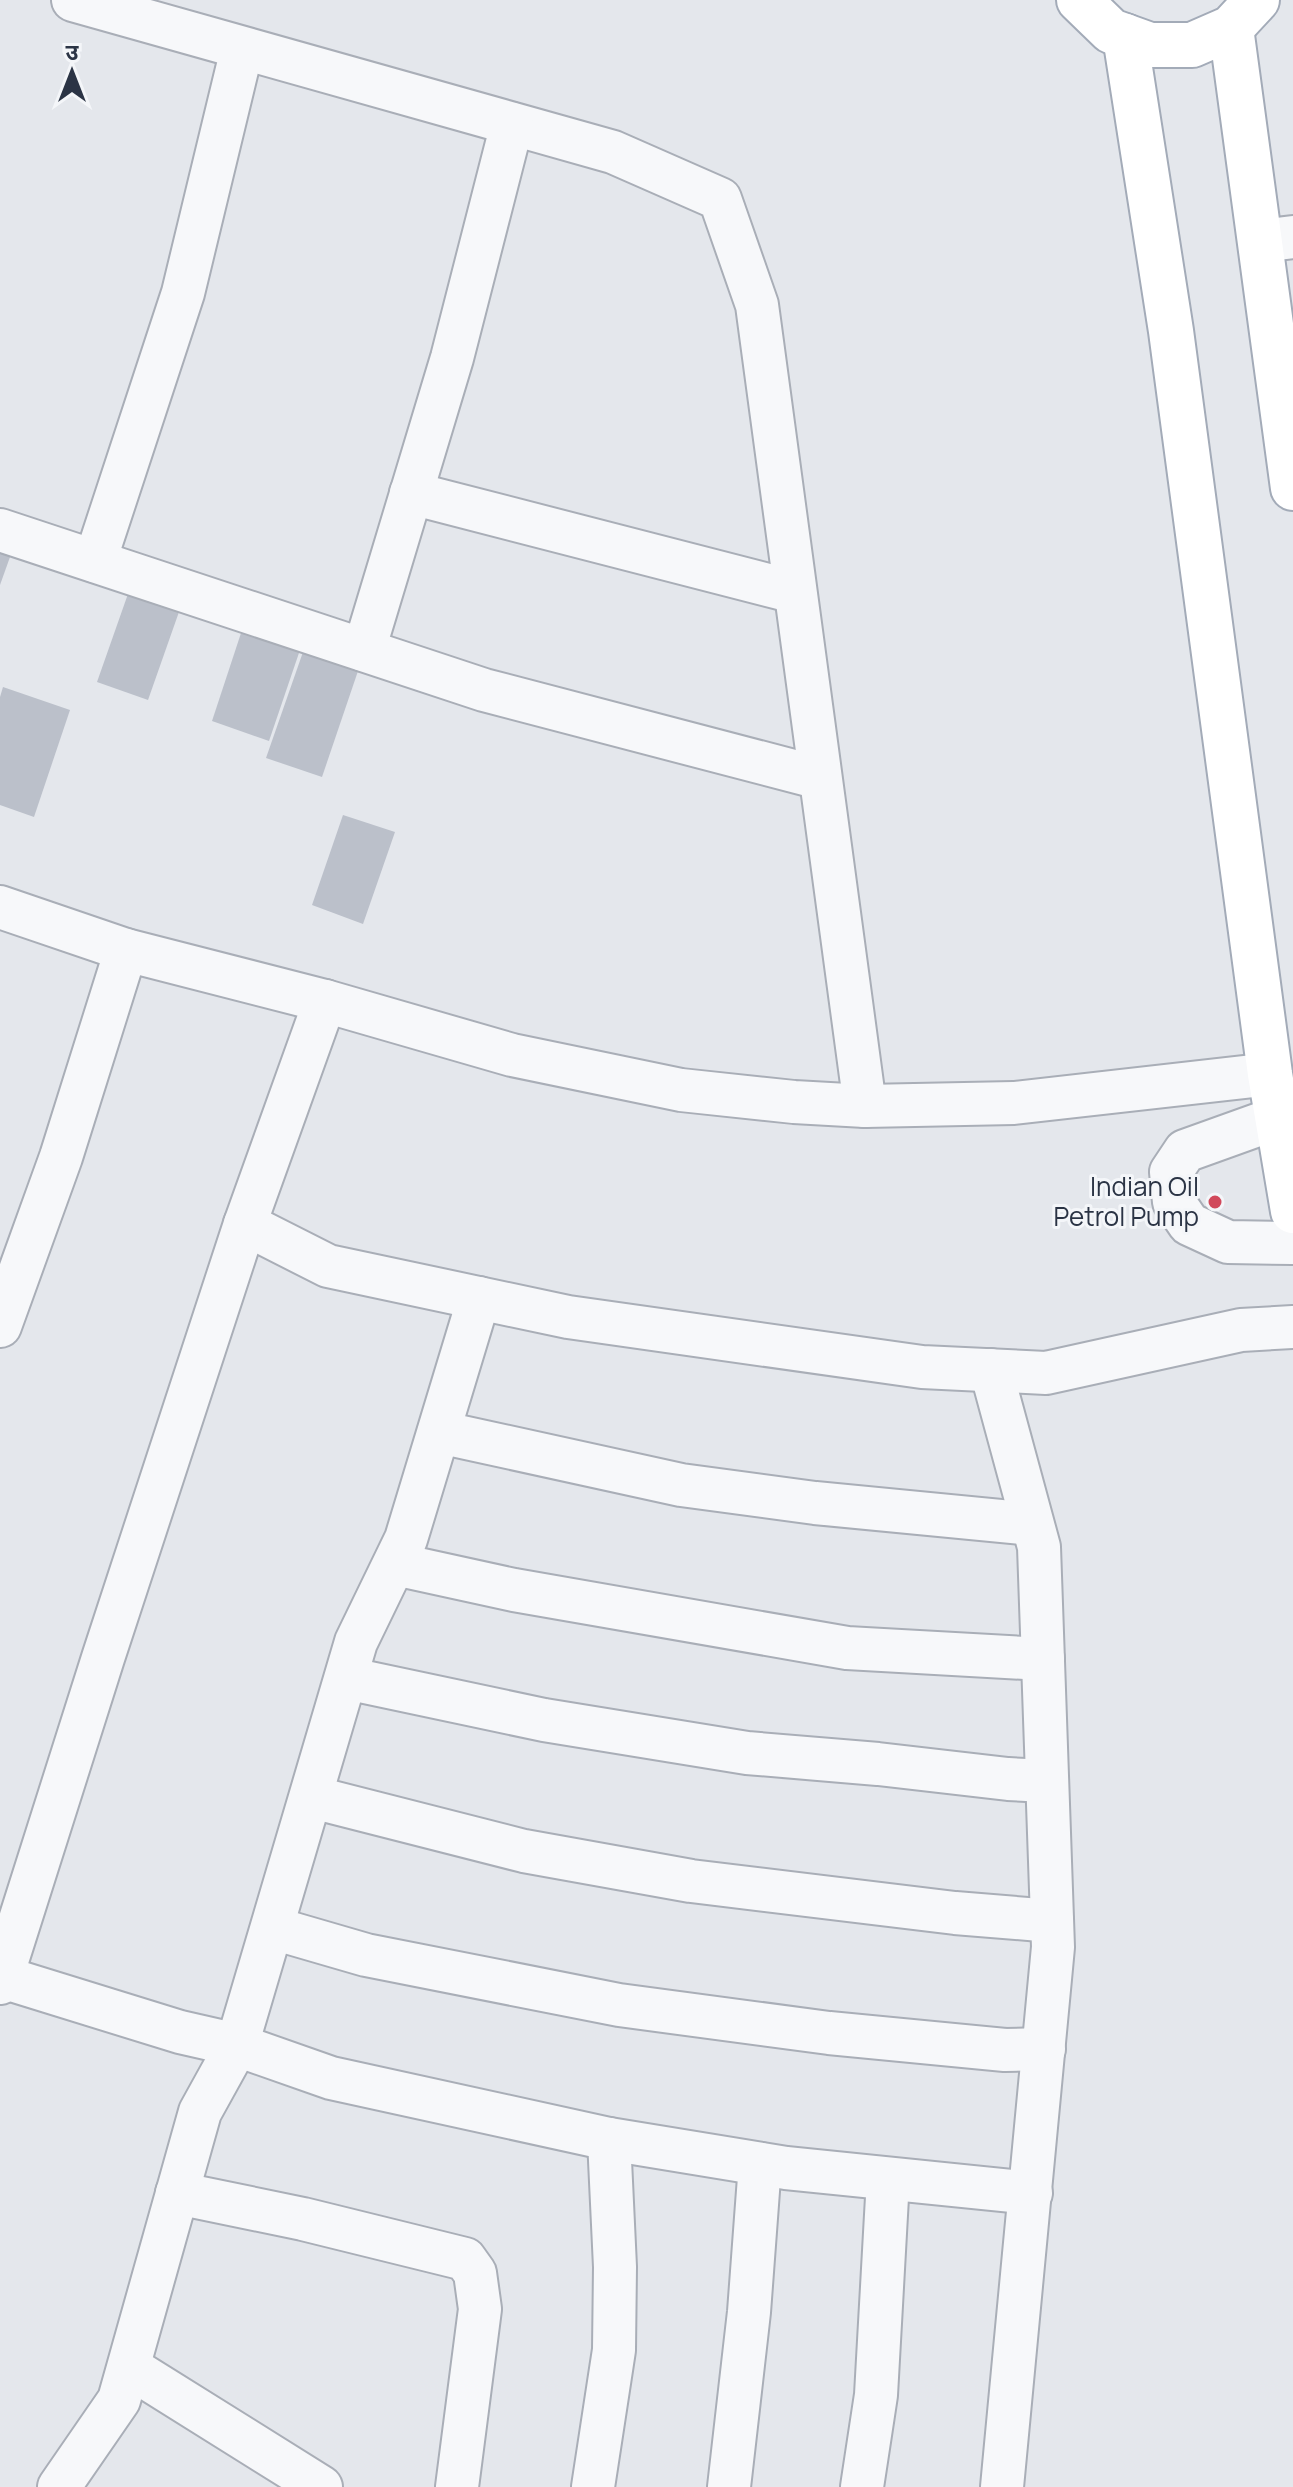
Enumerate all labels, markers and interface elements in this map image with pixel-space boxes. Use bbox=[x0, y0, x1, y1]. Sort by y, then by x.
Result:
north arrow bbox=[32, 32, 112, 112]
text: उ bbox=[66, 37, 80, 67]
place label: Indian Oil Petrol Pump bbox=[1053, 1168, 1199, 1234]
marker: Indian Oil Petrol Pump bbox=[1206, 1193, 1224, 1211]

